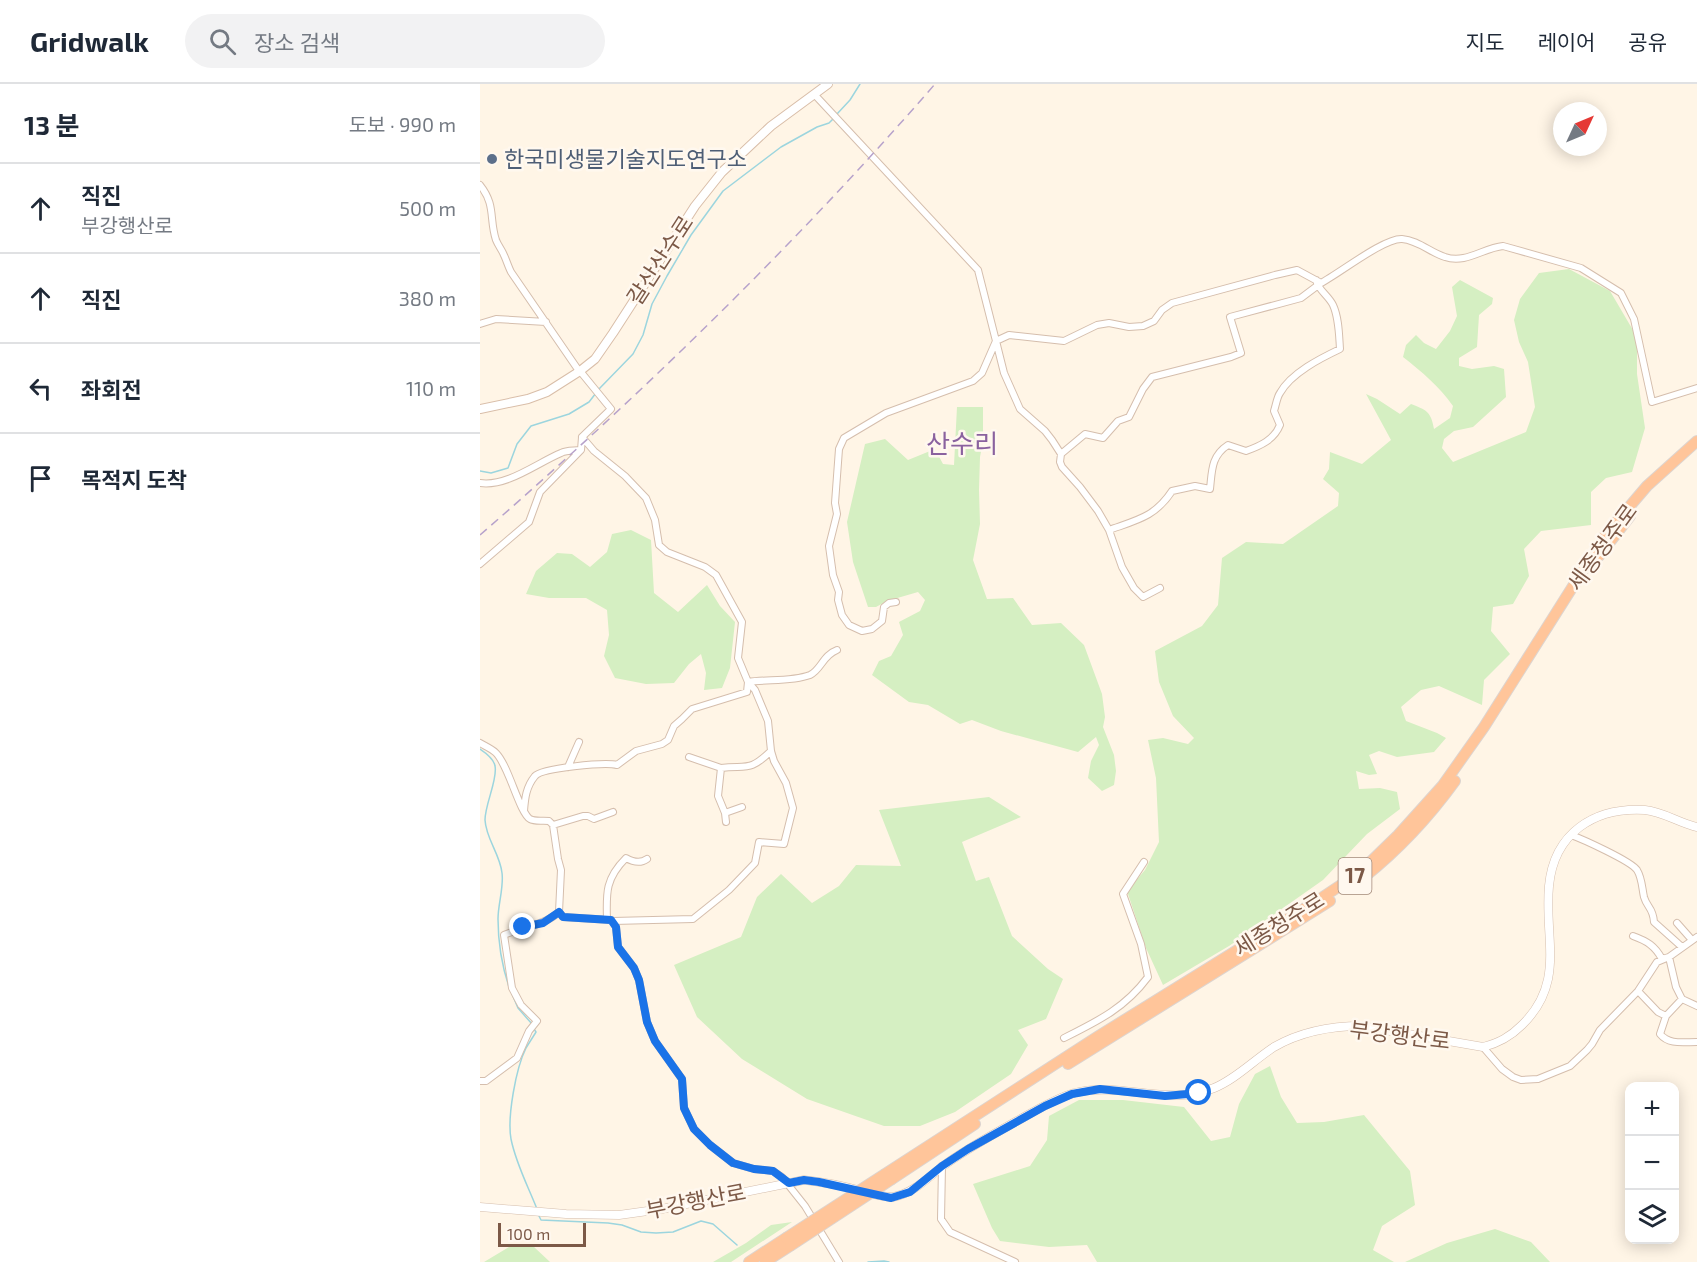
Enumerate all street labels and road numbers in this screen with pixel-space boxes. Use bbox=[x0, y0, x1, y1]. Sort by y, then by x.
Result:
street label: 갈산산수로 bbox=[621, 210, 698, 309]
street label: 세종청주로 bbox=[1561, 498, 1641, 595]
road number: 17 bbox=[1338, 858, 1372, 894]
street label: 세종청주로 bbox=[1229, 885, 1328, 961]
street label: 부강행산로 bbox=[1348, 1015, 1452, 1053]
street label: 부강행산로 bbox=[644, 1178, 748, 1222]

